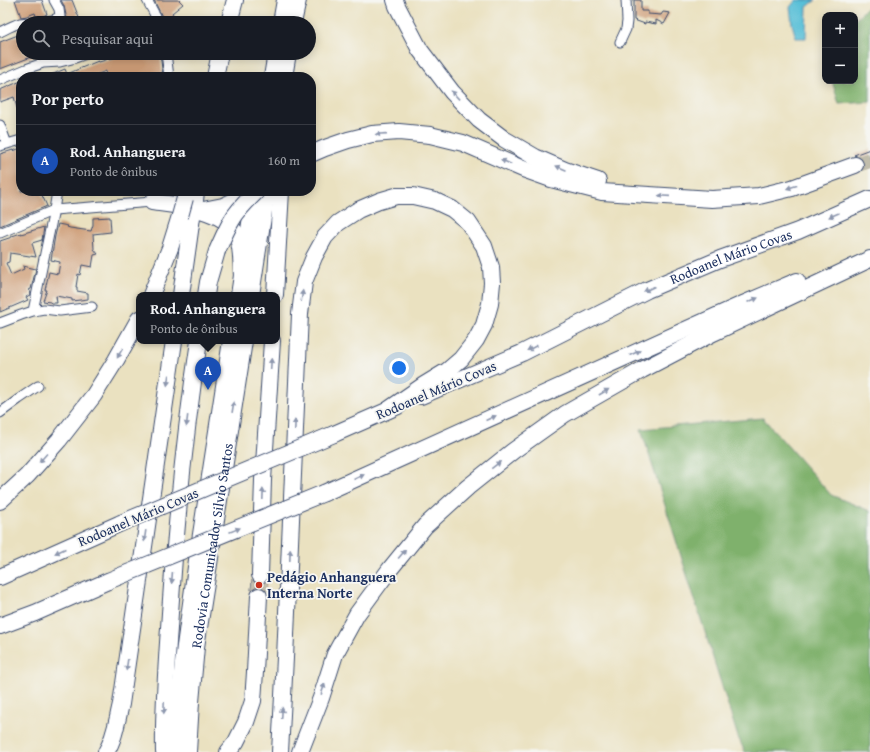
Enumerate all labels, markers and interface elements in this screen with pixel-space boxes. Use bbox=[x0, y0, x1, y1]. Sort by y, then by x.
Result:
map controls bbox=[822, 12, 858, 84]
button: + bbox=[822, 12, 858, 48]
search box bbox=[16, 16, 316, 60]
icon: search bbox=[30, 27, 52, 49]
text: Pesquisar aqui bbox=[62, 28, 153, 49]
button: − bbox=[822, 48, 858, 84]
text: Por perto bbox=[32, 86, 104, 111]
one-way arrow bbox=[450, 90, 460, 100]
one-way arrow bbox=[375, 130, 387, 137]
text: Rod. Anhanguera bbox=[70, 141, 186, 162]
text: A bbox=[41, 151, 49, 170]
text: 160 m bbox=[268, 151, 300, 170]
one-way arrow bbox=[500, 159, 511, 165]
text: Ponto de ônibus bbox=[70, 162, 157, 181]
one-way arrow bbox=[555, 165, 567, 171]
one-way arrow bbox=[786, 184, 798, 190]
one-way arrow bbox=[657, 193, 670, 199]
one-way arrow bbox=[829, 212, 840, 218]
street label: Rodoanel Mário Covas bbox=[667, 224, 795, 289]
one-way arrow bbox=[642, 287, 654, 293]
one-way arrow bbox=[299, 290, 305, 302]
popup bbox=[136, 292, 280, 344]
one-way arrow bbox=[748, 297, 759, 303]
text: Rod. Anhanguera bbox=[150, 298, 266, 319]
text: Ponto de ônibus bbox=[150, 319, 238, 338]
one-way arrow bbox=[527, 345, 538, 351]
one-way arrow bbox=[116, 347, 123, 359]
one-way arrow bbox=[629, 350, 641, 356]
street label: Rodoanel Mário Covas bbox=[373, 356, 499, 424]
pin: A bbox=[195, 357, 221, 390]
one-way arrow bbox=[267, 358, 274, 370]
your location bbox=[389, 358, 409, 378]
one-way arrow bbox=[165, 374, 171, 386]
one-way arrow bbox=[598, 388, 610, 395]
one-way arrow bbox=[231, 401, 237, 413]
one-way arrow bbox=[184, 415, 190, 427]
one-way arrow bbox=[485, 415, 496, 421]
one-way arrow bbox=[292, 418, 298, 431]
street label: Rodovia Comunicador Silvio Santos bbox=[186, 442, 238, 649]
one-way arrow bbox=[39, 453, 48, 462]
one-way arrow bbox=[491, 460, 501, 469]
one-way arrow bbox=[354, 474, 366, 480]
street label: Rodoanel Mário Covas bbox=[75, 483, 201, 551]
one-way arrow bbox=[259, 488, 266, 500]
one-way arrow bbox=[230, 526, 242, 532]
one-way arrow bbox=[142, 530, 148, 542]
one-way arrow bbox=[53, 548, 65, 554]
one-way arrow bbox=[287, 548, 293, 561]
one-way arrow bbox=[398, 549, 407, 559]
place label: Pedágio Anhanguera Interna Norte bbox=[267, 567, 397, 603]
one-way arrow bbox=[168, 572, 175, 584]
marker: Pedágio Anhanguera Interna Norte bbox=[254, 580, 264, 590]
one-way arrow bbox=[124, 658, 130, 671]
one-way arrow bbox=[320, 683, 326, 695]
one-way arrow bbox=[161, 702, 168, 714]
one-way arrow bbox=[279, 707, 286, 719]

